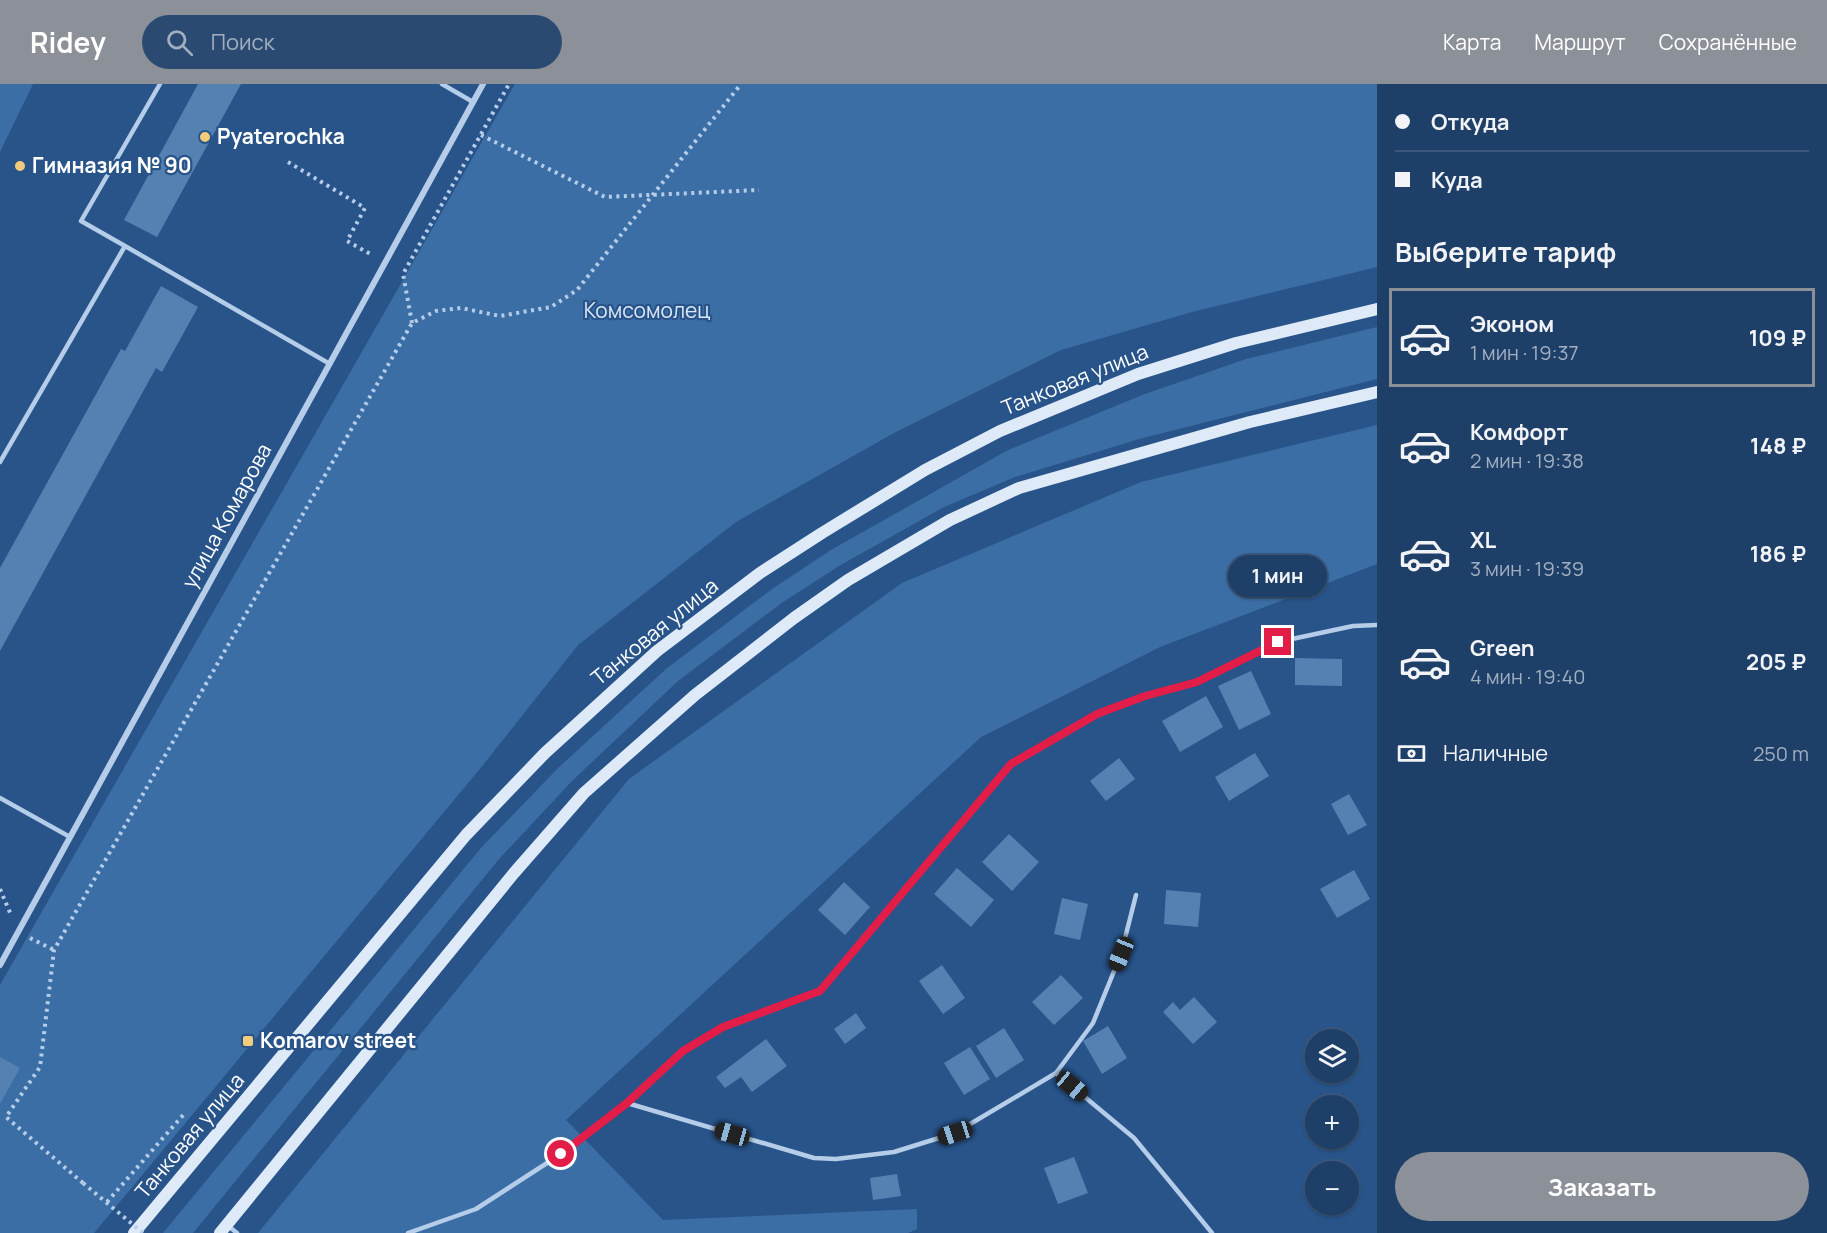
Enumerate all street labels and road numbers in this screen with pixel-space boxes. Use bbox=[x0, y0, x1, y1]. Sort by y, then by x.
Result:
street label: Танковая улица bbox=[997, 337, 1152, 421]
street label: улица Комарова bbox=[175, 438, 278, 593]
street label: Танковая улица bbox=[585, 571, 724, 691]
street label: Танковая улица bbox=[128, 1067, 250, 1204]

